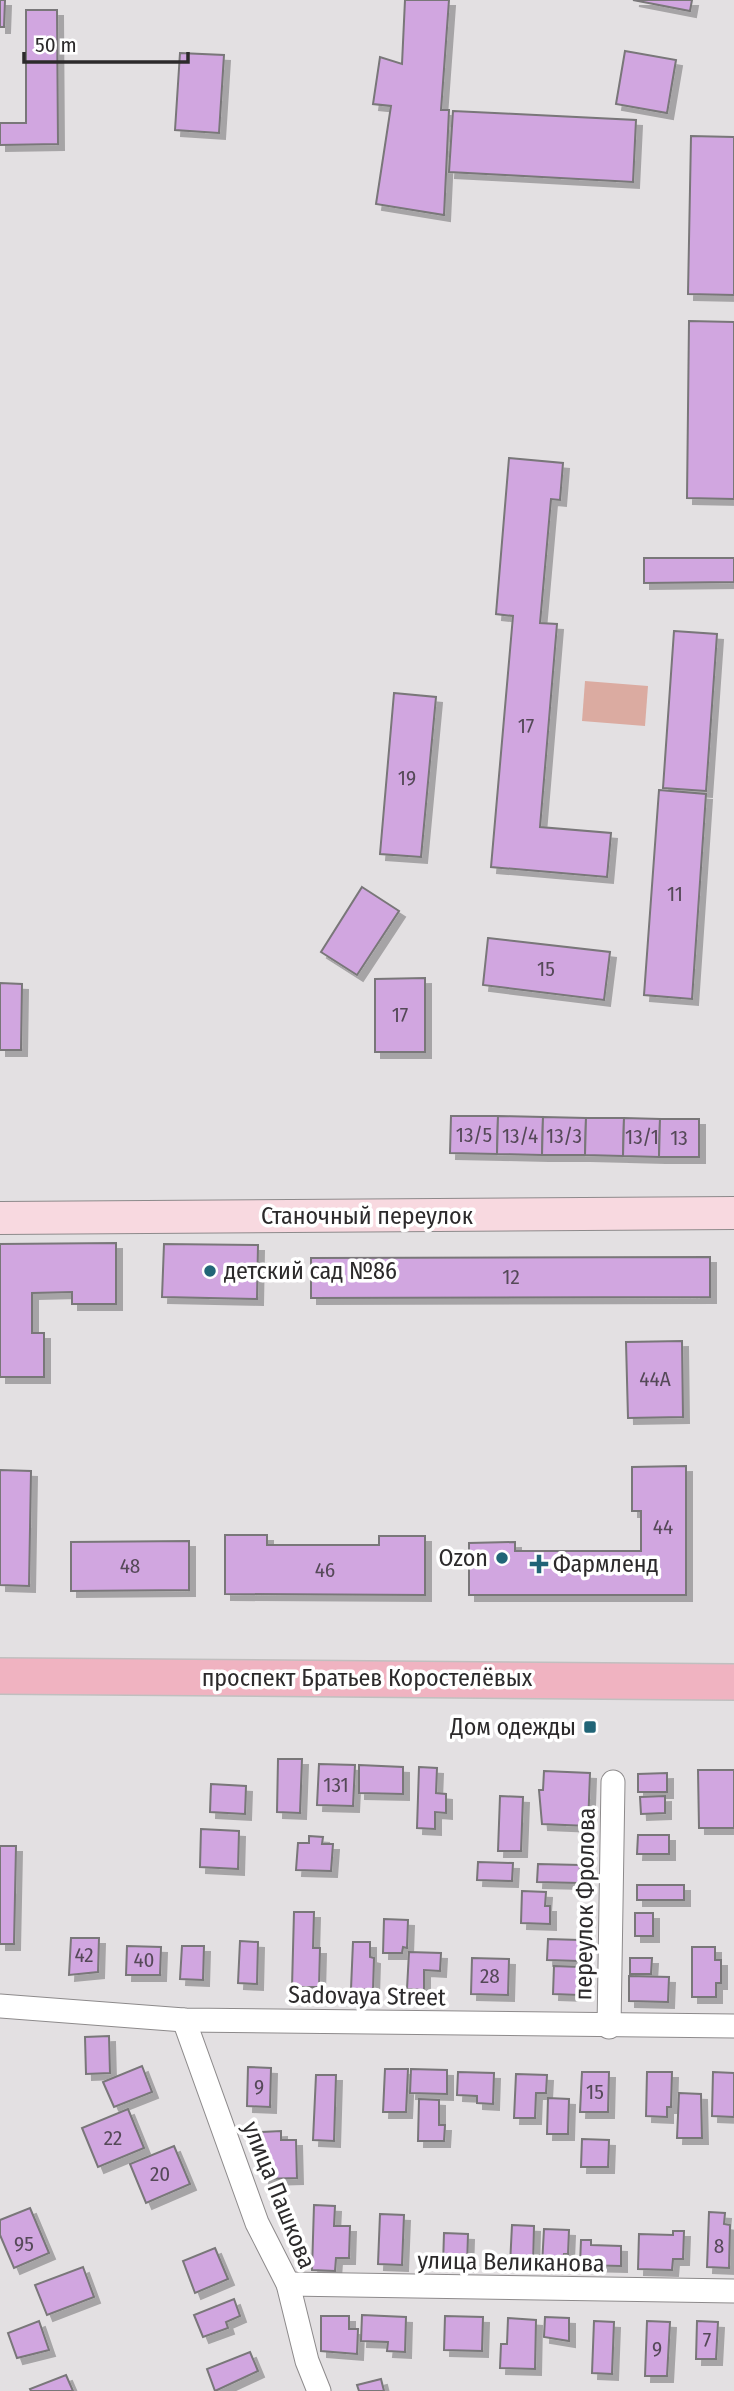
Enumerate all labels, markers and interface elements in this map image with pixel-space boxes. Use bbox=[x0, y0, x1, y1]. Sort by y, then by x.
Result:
scale bar bbox=[24, 21, 189, 65]
text: 50 m bbox=[35, 32, 77, 58]
house number: 17 bbox=[518, 713, 534, 739]
house number: 19 bbox=[398, 765, 416, 791]
house number: 11 bbox=[667, 881, 683, 907]
house number: 15 bbox=[537, 956, 555, 982]
house number: 17 bbox=[392, 1002, 408, 1028]
house number: 13/5 bbox=[456, 1122, 492, 1148]
house number: 13/4 bbox=[502, 1123, 538, 1149]
house number: 13/3 bbox=[546, 1123, 582, 1149]
house number: 13/1 bbox=[625, 1124, 659, 1150]
house number: 13 bbox=[670, 1125, 688, 1151]
street label: Станочный переулок bbox=[261, 1202, 474, 1230]
place label: детский сад №86 bbox=[224, 1257, 397, 1285]
marker: детский сад №86 bbox=[202, 1263, 218, 1279]
house number: 12 bbox=[502, 1264, 520, 1290]
house number: 44А bbox=[639, 1366, 671, 1392]
house number: 44 bbox=[653, 1514, 673, 1540]
place label: Ozon bbox=[439, 1544, 488, 1572]
marker: Ozon bbox=[494, 1550, 510, 1566]
place label: Фармленд bbox=[553, 1550, 659, 1578]
house number: 48 bbox=[120, 1553, 140, 1579]
marker: Фармленд bbox=[531, 1556, 547, 1572]
house number: 46 bbox=[315, 1557, 335, 1583]
street label: проспект Братьев Коростелёвых bbox=[202, 1664, 533, 1692]
place label: Дом одежды bbox=[449, 1713, 576, 1741]
marker: Дом одежды bbox=[582, 1719, 598, 1735]
house number: 131 bbox=[323, 1772, 349, 1798]
street label: переулок Фролова bbox=[569, 1807, 601, 2001]
house number: 42 bbox=[74, 1942, 94, 1968]
house number: 40 bbox=[133, 1947, 155, 1973]
house number: 28 bbox=[480, 1963, 500, 1989]
street label: Sadovaya Street bbox=[288, 1981, 446, 2011]
house number: 9 bbox=[254, 2074, 264, 2100]
house number: 15 bbox=[586, 2079, 604, 2105]
street label: улица Пашкова bbox=[237, 2117, 321, 2273]
house number: 22 bbox=[104, 2125, 122, 2151]
house number: 20 bbox=[150, 2161, 170, 2187]
house number: 95 bbox=[14, 2231, 34, 2257]
house number: 8 bbox=[714, 2233, 724, 2259]
street label: улица Великанова bbox=[417, 2246, 605, 2278]
house number: 7 bbox=[703, 2327, 711, 2353]
house number: 9 bbox=[652, 2336, 662, 2362]

